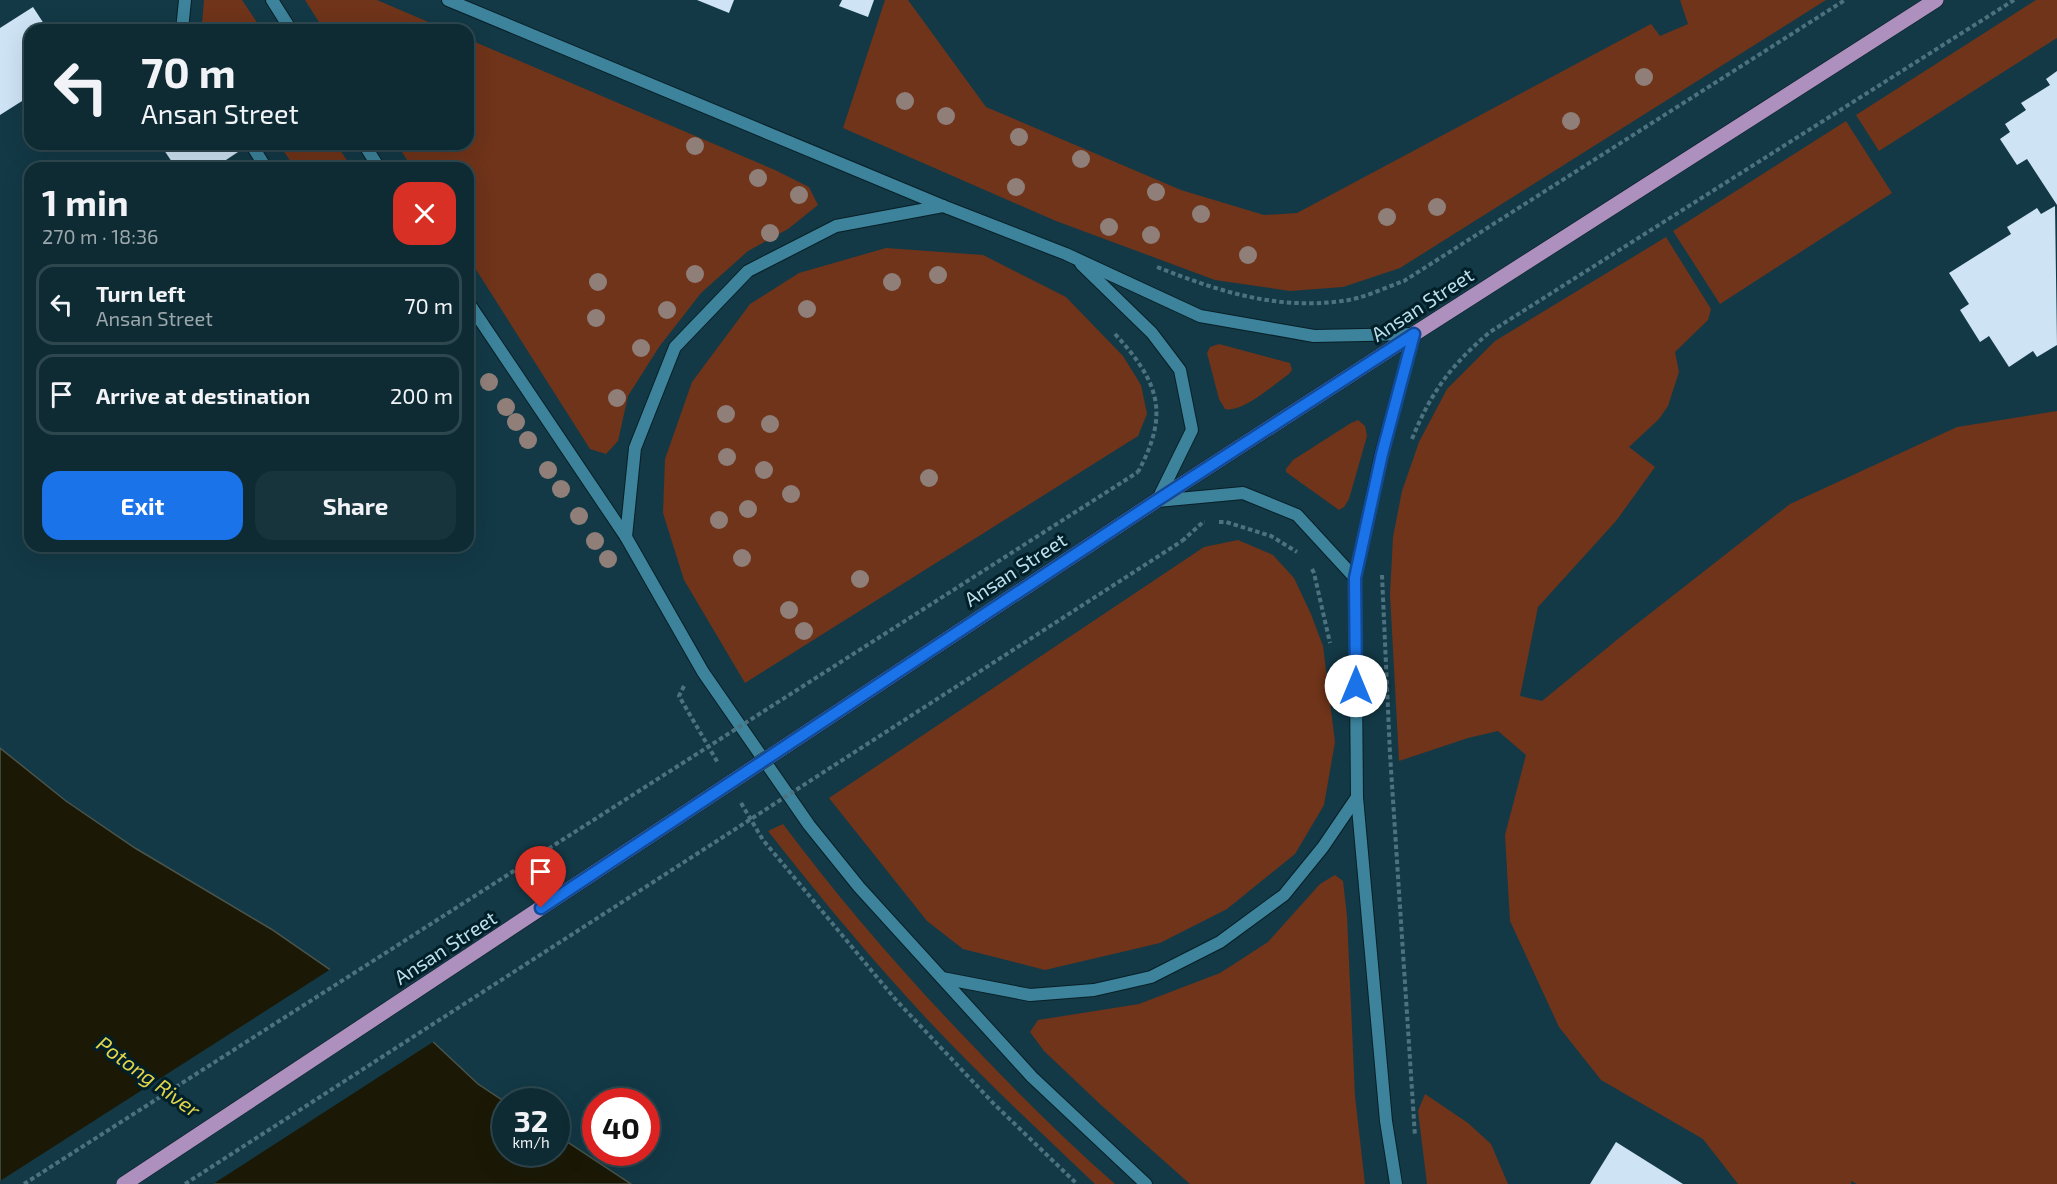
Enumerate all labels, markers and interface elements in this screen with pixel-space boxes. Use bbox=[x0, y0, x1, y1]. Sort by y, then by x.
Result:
text: 70 m bbox=[141, 46, 236, 96]
icon: left bbox=[42, 48, 120, 126]
text: Ansan Street bbox=[141, 97, 299, 129]
text: 1 min bbox=[42, 180, 129, 223]
button: close bbox=[393, 182, 456, 245]
text: 270 m · 18:36 bbox=[42, 224, 159, 248]
street label: Ansan Street bbox=[1366, 262, 1478, 346]
text: Turn left bbox=[96, 280, 185, 306]
icon: left bbox=[45, 288, 78, 321]
text: 70 m bbox=[404, 292, 453, 318]
text: Ansan Street bbox=[96, 306, 213, 330]
icon: arrive bbox=[45, 378, 78, 411]
text: Arrive at destination bbox=[96, 382, 310, 408]
text: 200 m bbox=[390, 382, 453, 408]
button: Exit bbox=[42, 471, 243, 540]
button: Share bbox=[255, 471, 456, 540]
street label: Ansan Street bbox=[959, 527, 1071, 611]
position arrow bbox=[1324, 654, 1388, 718]
pin bbox=[515, 846, 566, 908]
icon: arrive bbox=[524, 855, 557, 888]
street label: Ansan Street bbox=[389, 905, 501, 989]
water label: Potong River bbox=[92, 1030, 206, 1122]
speed limit sign: 40 bbox=[582, 1088, 660, 1166]
text: 32 bbox=[514, 1102, 548, 1138]
text: km/h bbox=[512, 1133, 550, 1151]

